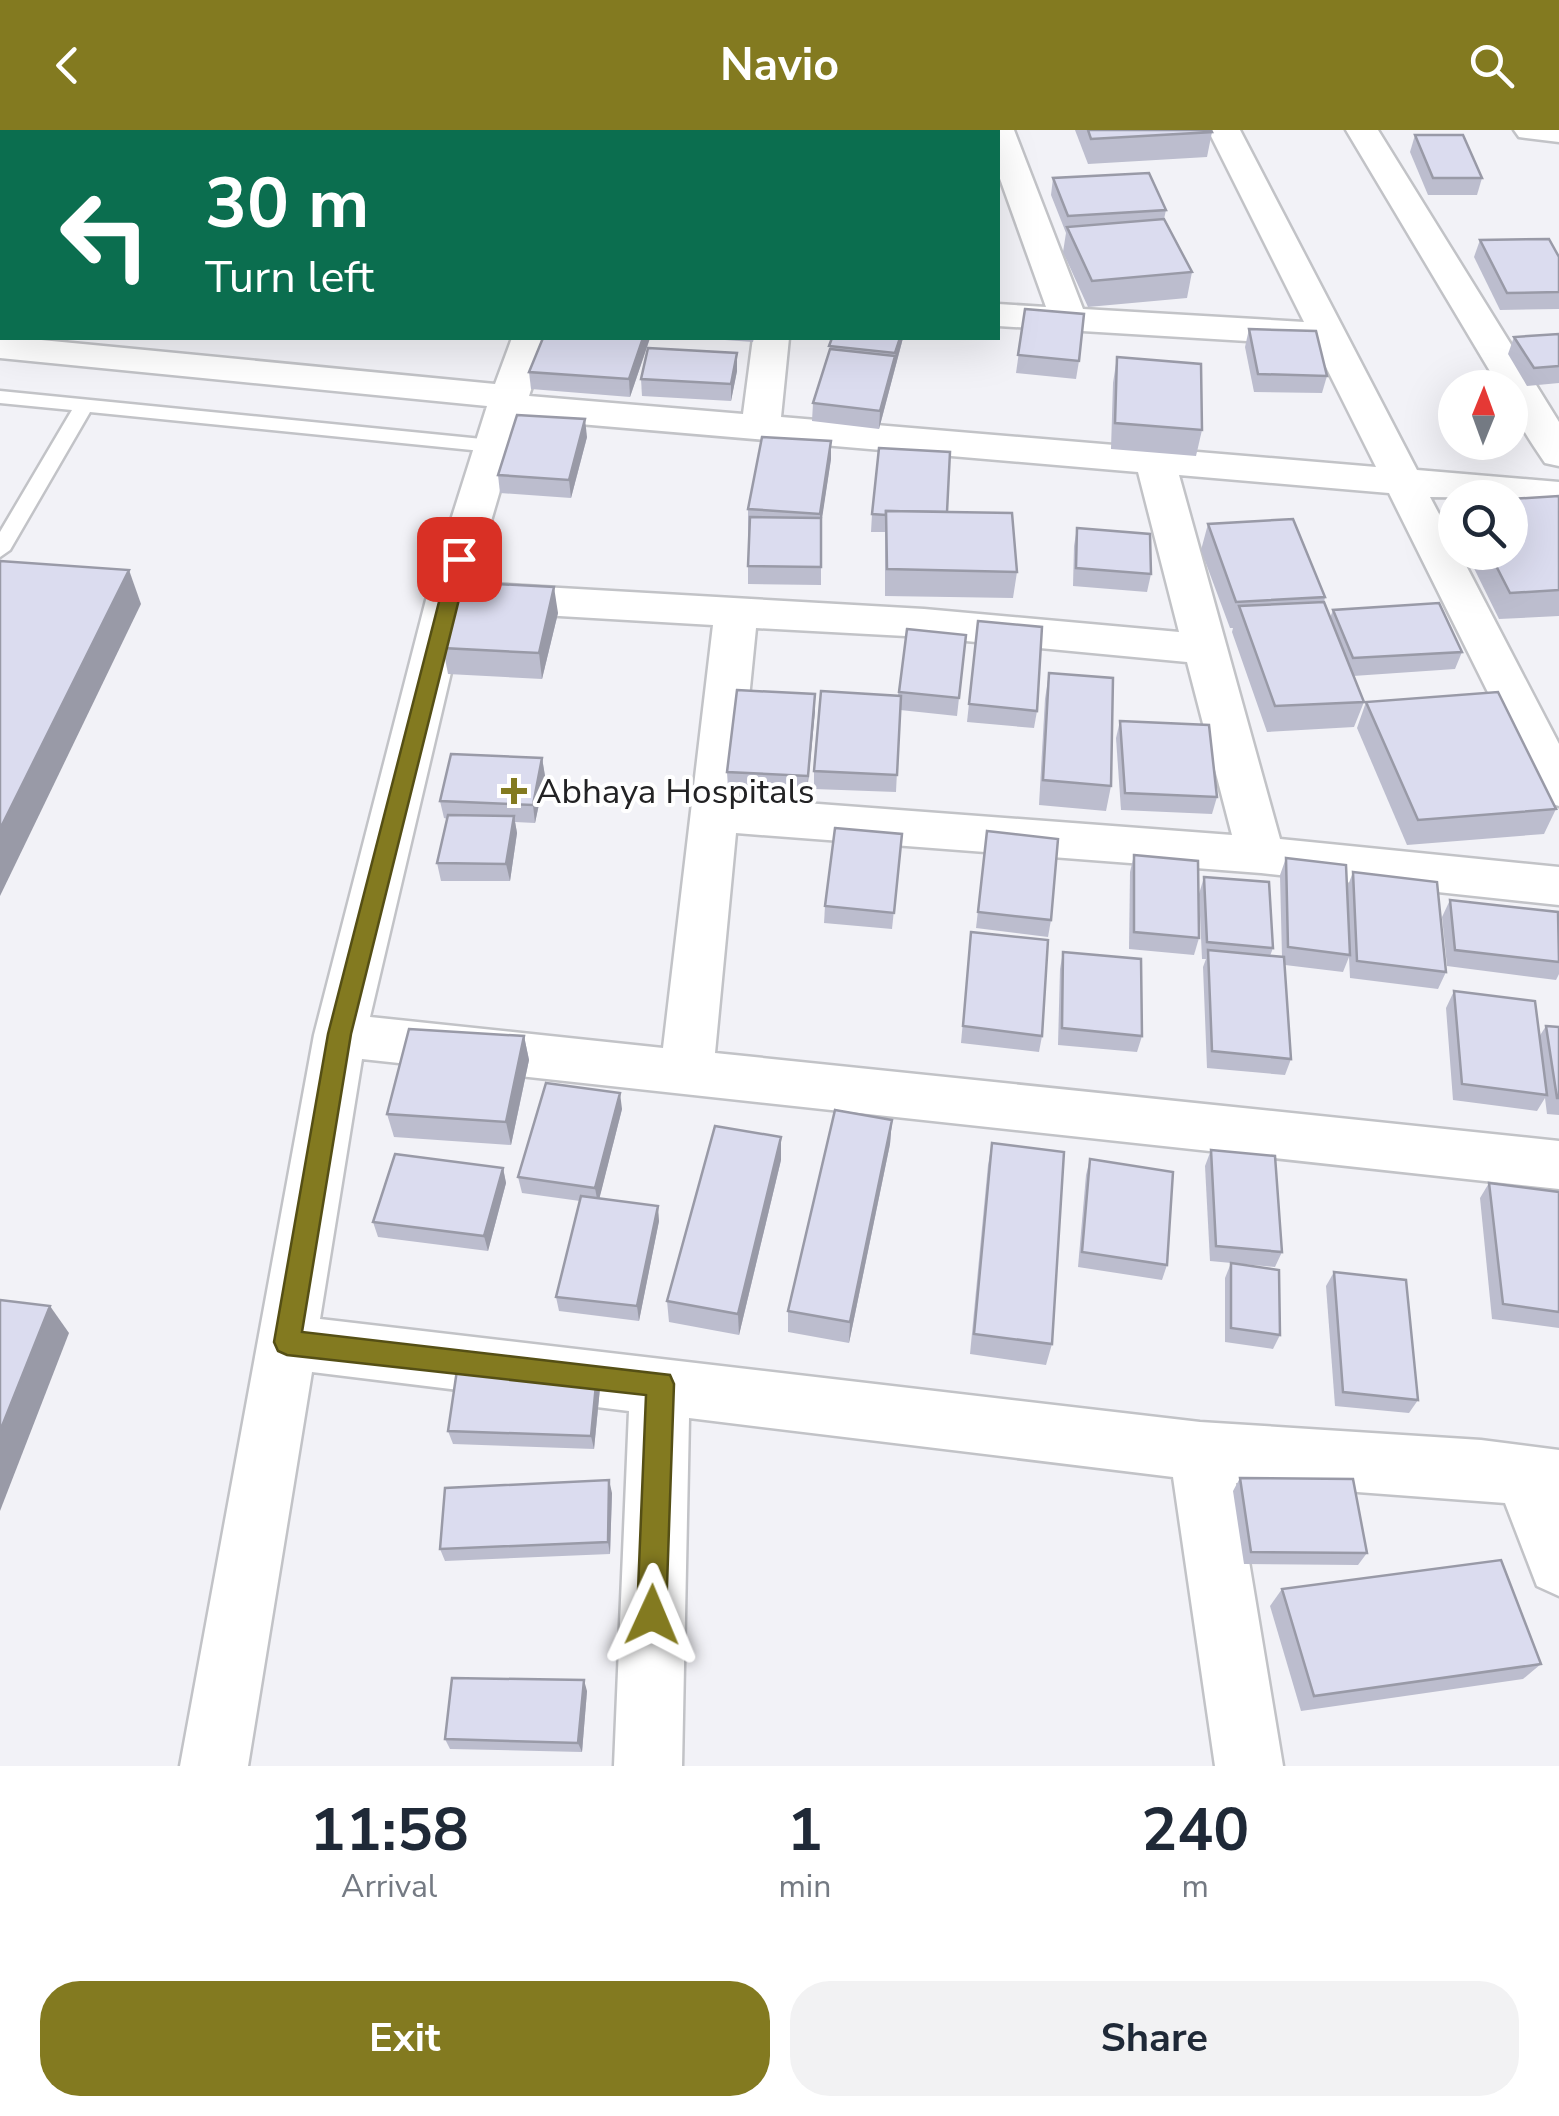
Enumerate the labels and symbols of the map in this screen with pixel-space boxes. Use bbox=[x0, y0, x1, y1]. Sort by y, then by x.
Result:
north arrow bbox=[1438, 370, 1528, 460]
pin bbox=[417, 517, 502, 602]
place label: Abhaya Hospitals bbox=[536, 768, 815, 815]
marker: Abhaya Hospitals bbox=[501, 778, 527, 804]
position arrow bbox=[600, 1563, 704, 1667]

